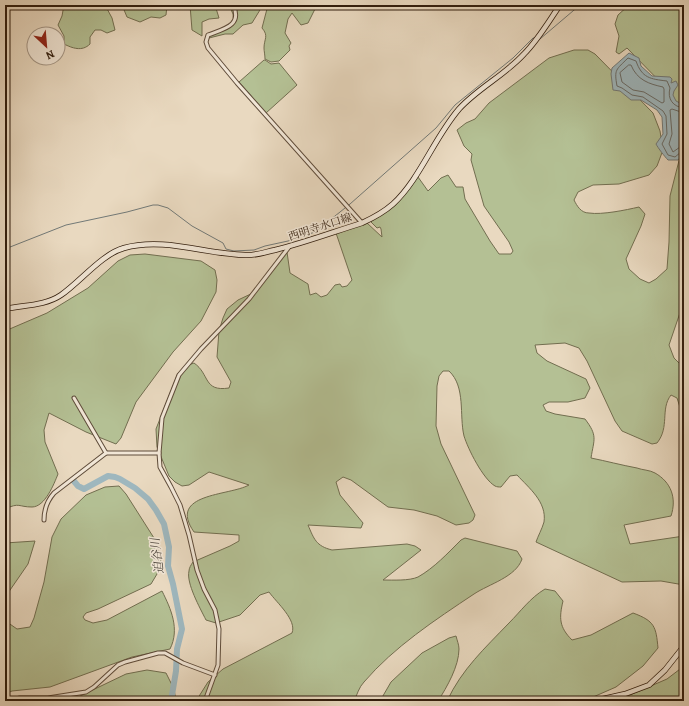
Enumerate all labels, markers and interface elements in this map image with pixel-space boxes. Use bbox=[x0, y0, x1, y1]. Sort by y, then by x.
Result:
north arrow bbox=[26, 26, 66, 66]
text: N bbox=[43, 46, 57, 63]
street label: 西明寺水口線 bbox=[286, 210, 354, 244]
water label: 迫谷川 bbox=[147, 535, 167, 575]

